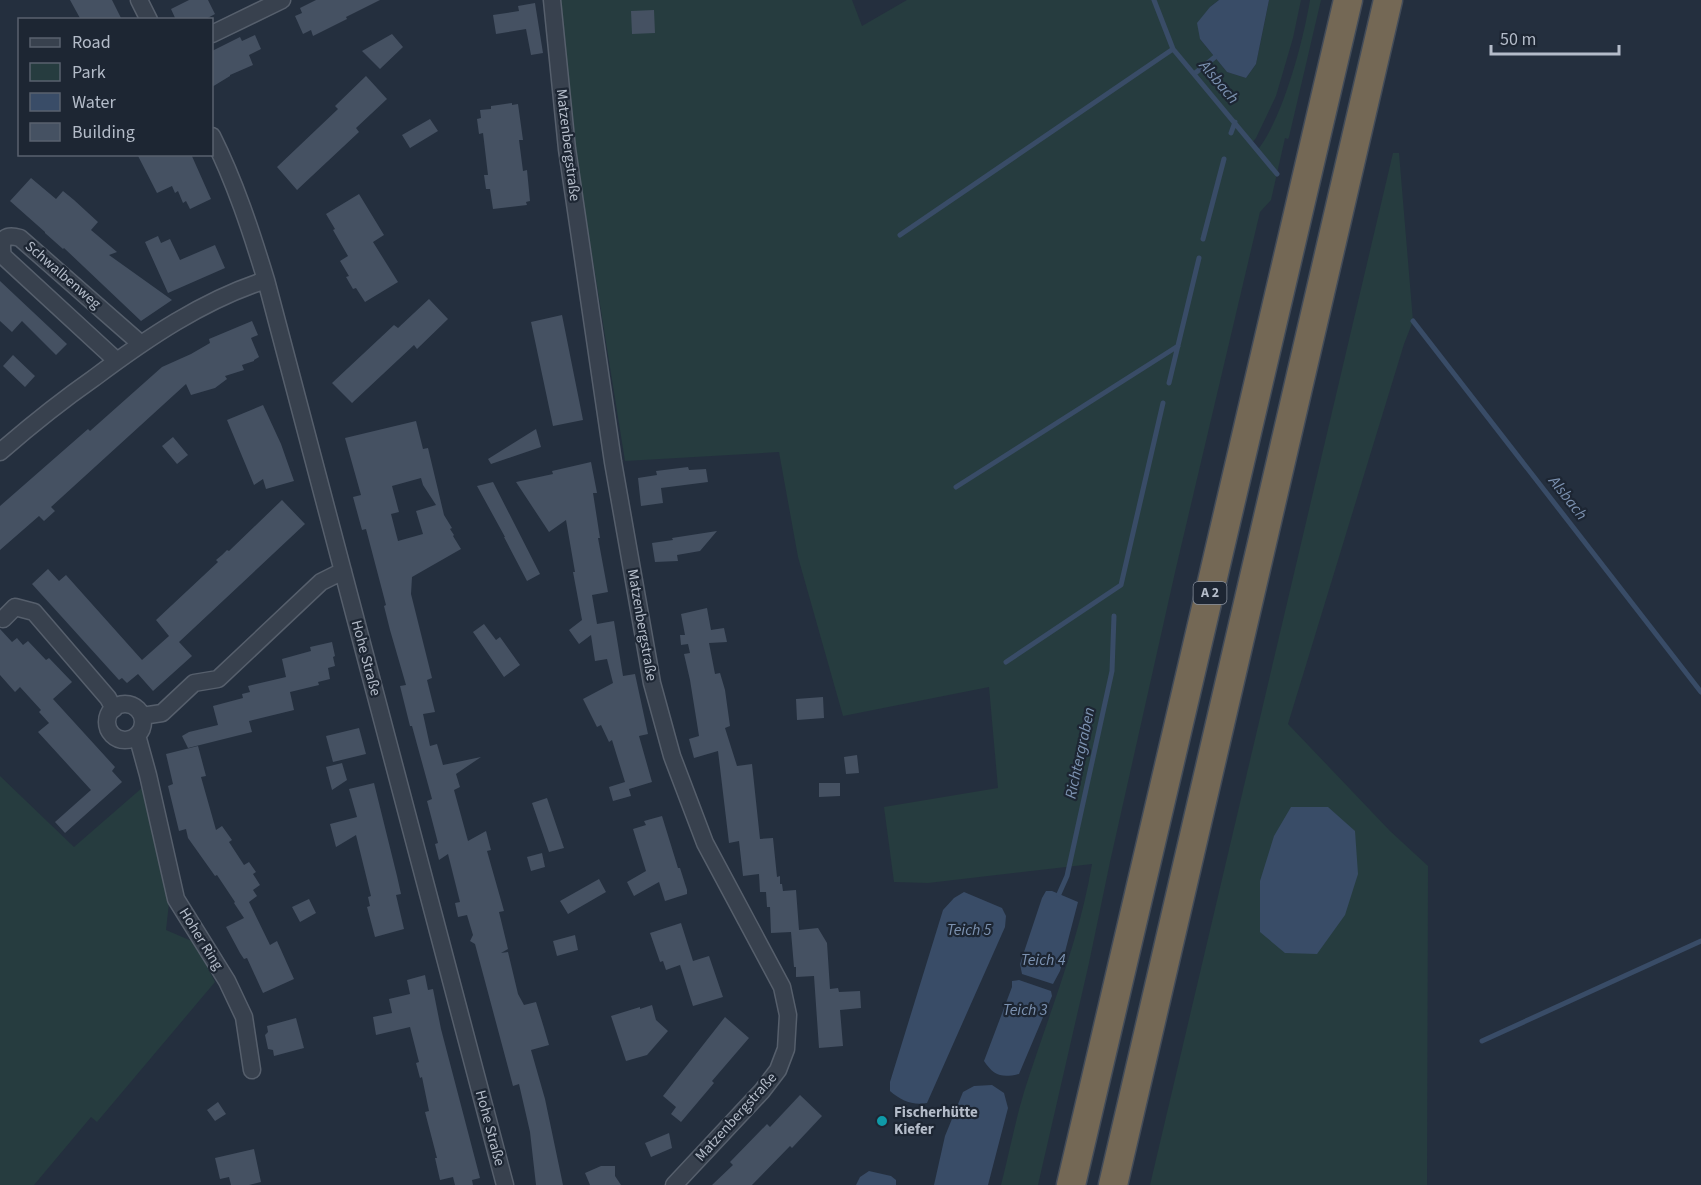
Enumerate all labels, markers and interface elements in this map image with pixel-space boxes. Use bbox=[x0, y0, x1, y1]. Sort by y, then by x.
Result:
legend bbox=[18, 18, 213, 156]
scale bar bbox=[1491, 18, 1618, 56]
text: 50 m bbox=[1500, 27, 1536, 52]
text: Road bbox=[72, 30, 111, 55]
water label: Alsbach bbox=[1194, 55, 1244, 109]
text: Park bbox=[72, 60, 106, 85]
street label: Matzenbergstraße bbox=[551, 88, 585, 202]
text: Water bbox=[72, 90, 116, 115]
text: Building bbox=[72, 120, 135, 145]
street label: Schwalbenweg bbox=[20, 236, 106, 314]
water label: Alsbach bbox=[1543, 470, 1592, 525]
street label: Matzenbergstraße bbox=[622, 567, 662, 683]
road number: A 2 bbox=[1194, 582, 1226, 604]
street label: Hohe Straße bbox=[346, 618, 386, 698]
water label: Richtergraben bbox=[1060, 705, 1100, 801]
street label: Hoher Ring bbox=[174, 904, 229, 974]
water label: Teich 5 bbox=[947, 919, 992, 941]
water label: Teich 4 bbox=[1021, 949, 1066, 971]
water label: Teich 3 bbox=[1003, 999, 1048, 1021]
street label: Matzenbergstraße bbox=[690, 1068, 782, 1166]
street label: Hohe Straße bbox=[470, 1088, 510, 1168]
place label: Fischerhütte Kiefer bbox=[894, 1102, 978, 1140]
marker: Fischerhütte Kiefer bbox=[875, 1114, 889, 1128]

